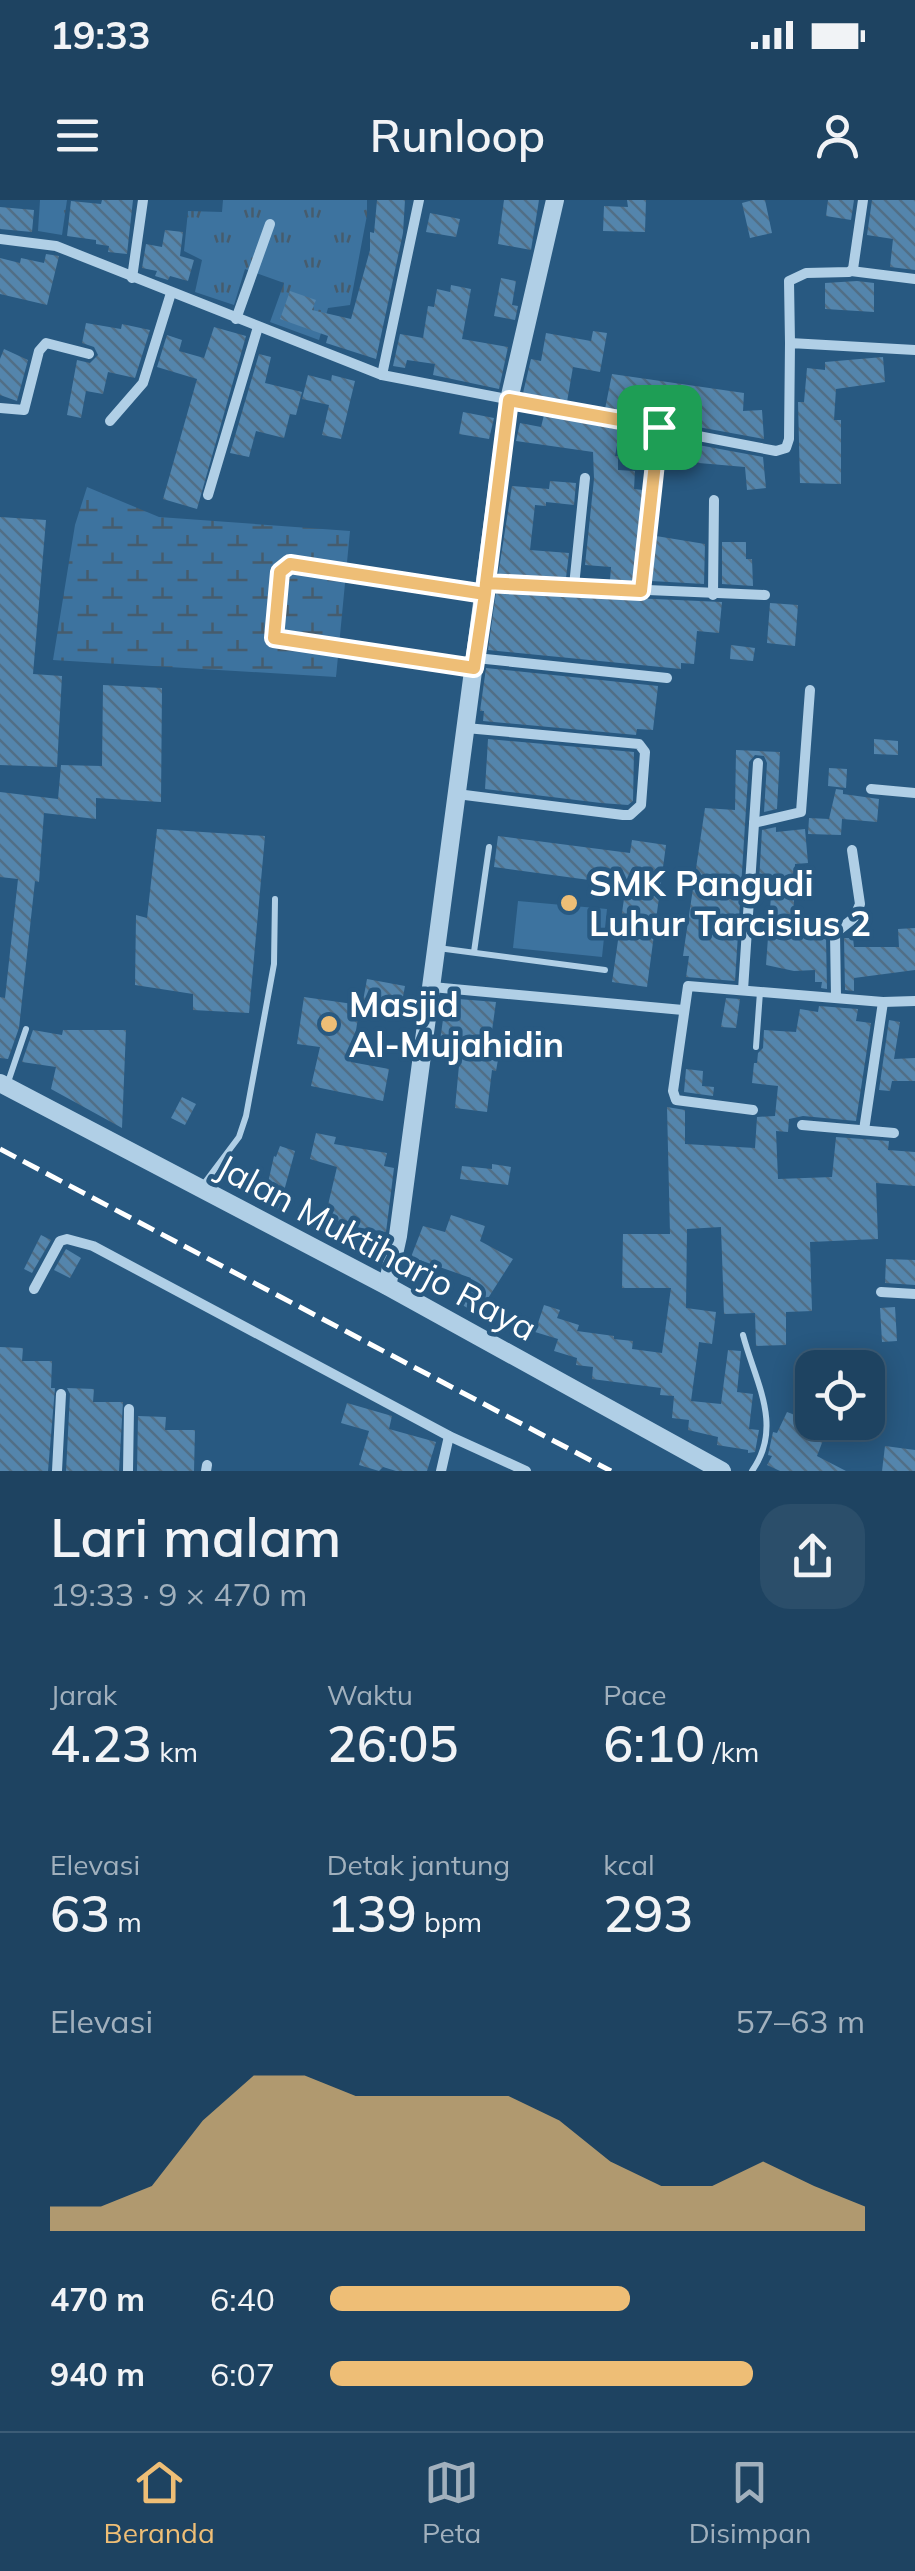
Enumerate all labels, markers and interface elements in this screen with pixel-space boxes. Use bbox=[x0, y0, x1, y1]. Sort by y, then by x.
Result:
text: 19:33 bbox=[50, 11, 151, 59]
text: Runloop bbox=[370, 107, 545, 163]
icon: menu bbox=[50, 108, 105, 163]
icon: person bbox=[810, 108, 865, 163]
pin bbox=[617, 385, 702, 470]
icon: arrive bbox=[632, 400, 687, 455]
place label: SMK Pangudi Luhur Tarcisius 2 bbox=[589, 861, 871, 945]
marker: SMK Pangudi Luhur Tarcisius 2 bbox=[558, 892, 580, 914]
place label: Masjid Al-Mujahidin bbox=[349, 982, 564, 1066]
marker: Masjid Al-Mujahidin bbox=[318, 1013, 340, 1035]
street label: Jalan Muktiharjo Raya bbox=[210, 1144, 544, 1350]
map controls bbox=[795, 1350, 885, 1440]
button: locate bbox=[795, 1350, 885, 1440]
text: Lari malam bbox=[50, 1502, 341, 1571]
button: share bbox=[760, 1504, 865, 1609]
text: 19:33 · 9 × 470 m bbox=[50, 1574, 307, 1614]
text: Jarak bbox=[50, 1677, 117, 1712]
text: Waktu bbox=[327, 1677, 413, 1712]
text: Pace bbox=[603, 1677, 667, 1712]
text: 4.23 bbox=[50, 1712, 152, 1775]
text: 26:05 bbox=[327, 1712, 459, 1775]
text: 6:10 bbox=[603, 1712, 705, 1775]
text: km bbox=[152, 1734, 198, 1769]
text: /km bbox=[705, 1734, 759, 1769]
text: Elevasi bbox=[50, 1847, 140, 1882]
text: Detak jantung bbox=[327, 1847, 510, 1882]
text: kcal bbox=[603, 1847, 655, 1882]
text: 63 bbox=[50, 1882, 110, 1945]
text: 139 bbox=[327, 1882, 417, 1945]
text: 293 bbox=[603, 1882, 693, 1945]
text: m bbox=[110, 1904, 142, 1939]
text: bpm bbox=[417, 1904, 482, 1939]
text: Elevasi bbox=[50, 2001, 153, 2041]
text: 57–63 m bbox=[736, 2001, 865, 2041]
text: 470 m bbox=[50, 2279, 145, 2319]
text: 6:40 bbox=[210, 2279, 275, 2319]
text: 940 m bbox=[50, 2354, 145, 2394]
text: 6:07 bbox=[210, 2354, 275, 2394]
tab: Beranda bbox=[104, 2455, 215, 2550]
tab: Peta bbox=[422, 2455, 481, 2550]
tab: Disimpan bbox=[689, 2455, 811, 2550]

